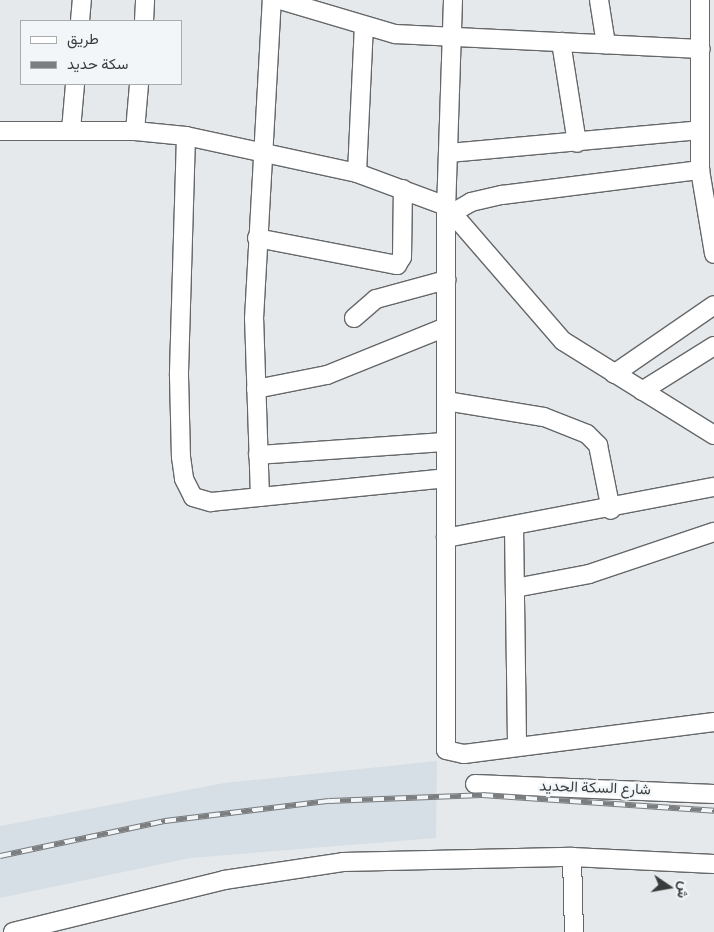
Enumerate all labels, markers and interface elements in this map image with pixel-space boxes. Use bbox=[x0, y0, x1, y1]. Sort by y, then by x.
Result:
legend bbox=[20, 20, 182, 85]
text: طريق bbox=[67, 28, 99, 49]
text: سكة حديد bbox=[67, 53, 128, 74]
street label: شارع السكة الحديد bbox=[539, 776, 651, 798]
north arrow bbox=[644, 862, 694, 912]
text: ش bbox=[672, 880, 695, 900]

